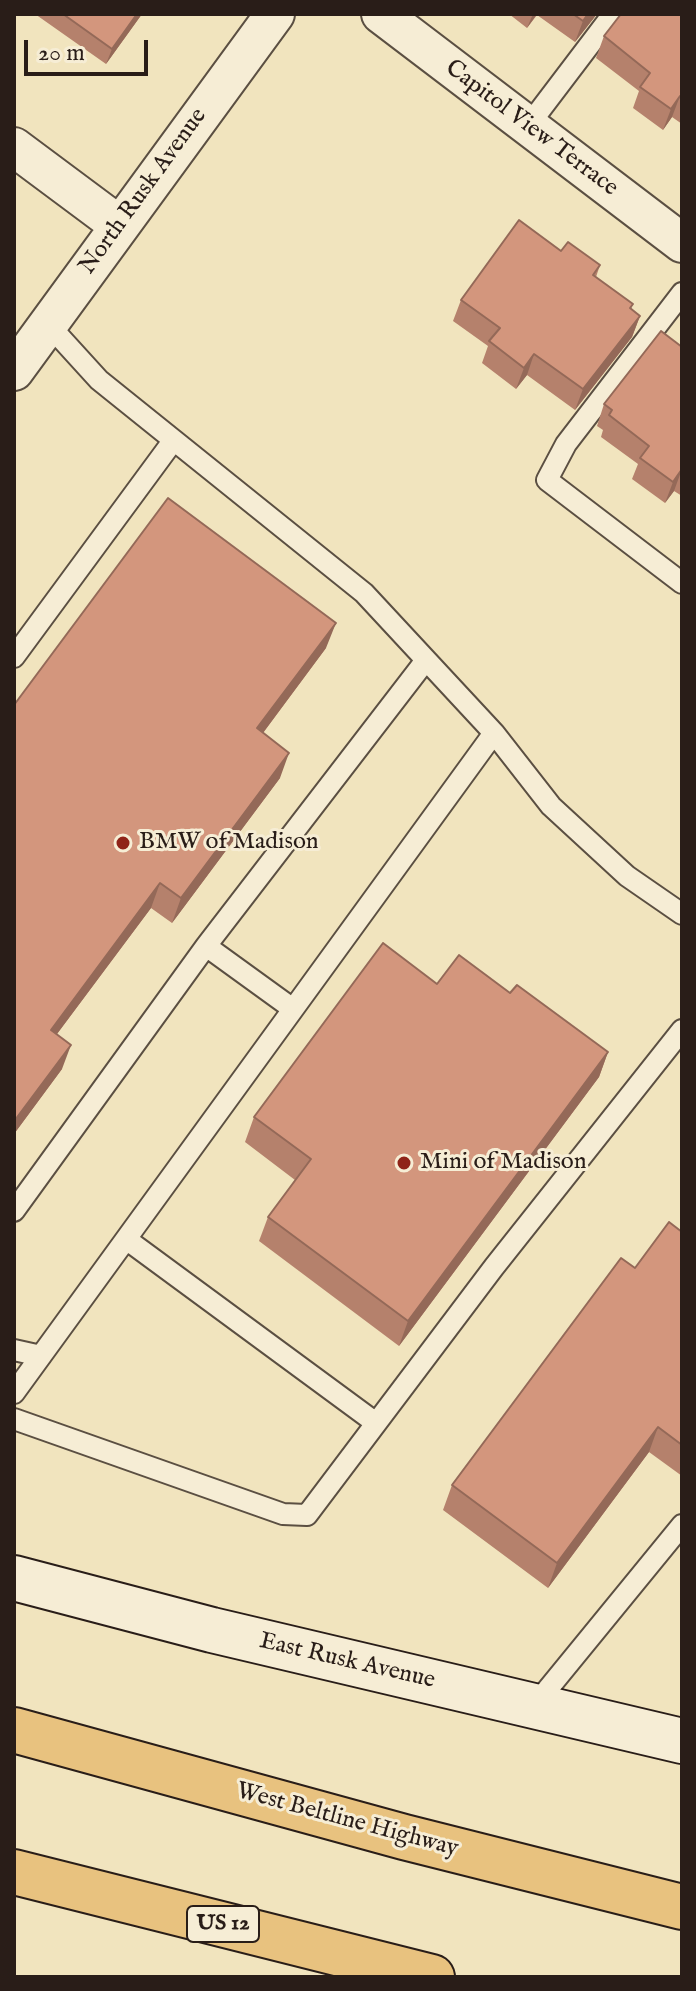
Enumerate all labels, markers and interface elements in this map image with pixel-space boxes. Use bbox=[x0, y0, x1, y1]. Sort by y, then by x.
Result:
scale bar bbox=[28, 24, 152, 74]
text: 20 m bbox=[38, 38, 85, 69]
street label: Capitol View Terrace bbox=[439, 54, 623, 204]
street label: North Rusk Avenue bbox=[74, 103, 214, 281]
place label: BMW of Madison bbox=[139, 829, 319, 857]
marker: BMW of Madison bbox=[114, 834, 132, 852]
place label: Mini of Madison bbox=[420, 1149, 586, 1177]
marker: Mini of Madison bbox=[395, 1154, 413, 1172]
street label: East Rusk Avenue bbox=[256, 1628, 438, 1696]
street label: West Beltline Highway bbox=[233, 1778, 461, 1864]
road number: US 12 bbox=[187, 1906, 259, 1942]

